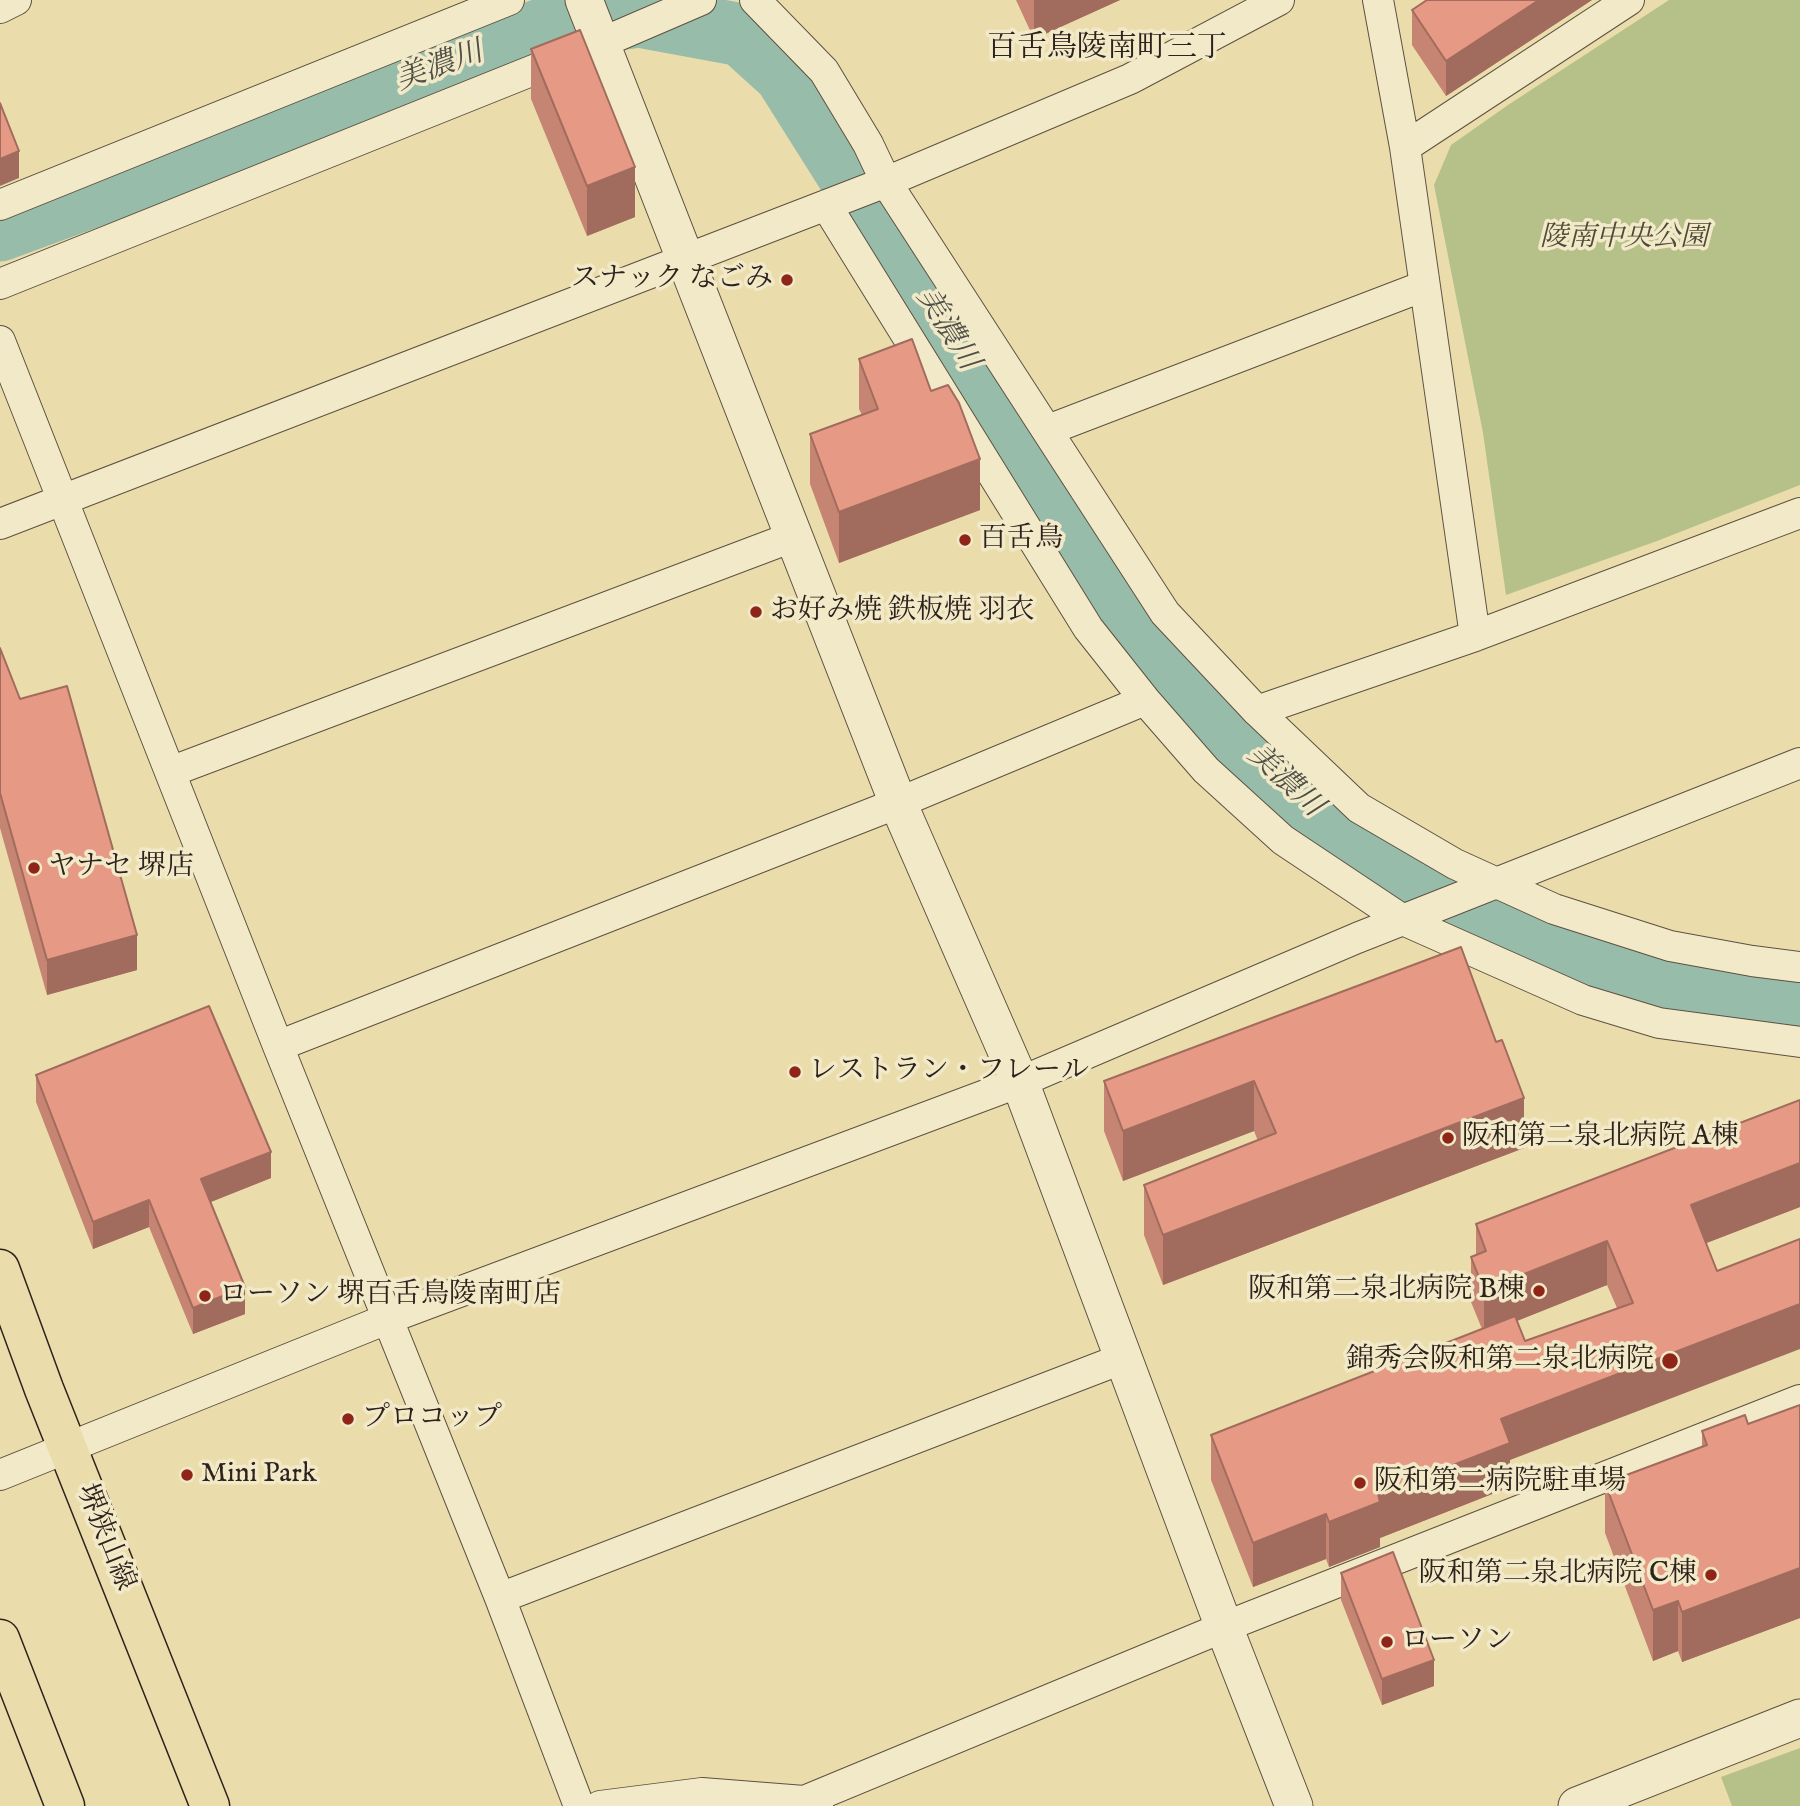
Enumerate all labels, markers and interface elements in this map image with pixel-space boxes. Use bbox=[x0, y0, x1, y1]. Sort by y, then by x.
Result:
district label: 百舌鳥陵南町三丁 bbox=[987, 32, 1227, 68]
water label: 美濃川 bbox=[392, 36, 488, 100]
park label: 陵南中央公園 bbox=[1540, 222, 1708, 256]
place label: スナック なごみ bbox=[571, 263, 773, 297]
marker: スナック なごみ bbox=[779, 272, 795, 288]
water label: 美濃川 bbox=[907, 282, 985, 378]
place label: 百舌鳥 bbox=[979, 523, 1063, 557]
marker: 百舌鳥 bbox=[957, 532, 973, 548]
place label: お好み焼 鉄板焼 羽衣 bbox=[770, 595, 1034, 629]
marker: お好み焼 鉄板焼 羽衣 bbox=[748, 604, 764, 620]
water label: 美濃川 bbox=[1239, 738, 1329, 826]
place label: ヤナセ 堺店 bbox=[48, 851, 194, 885]
marker: ヤナセ 堺店 bbox=[26, 860, 42, 876]
place label: レストラン・フレール bbox=[809, 1055, 1089, 1089]
marker: レストラン・フレール bbox=[787, 1064, 803, 1080]
place label: 阪和第二泉北病院 A棟 bbox=[1462, 1121, 1739, 1155]
marker: 阪和第二泉北病院 A棟 bbox=[1440, 1130, 1456, 1146]
place label: 阪和第二泉北病院 B棟 bbox=[1248, 1274, 1525, 1308]
place label: ローソン 堺百舌鳥陵南町店 bbox=[219, 1279, 561, 1313]
marker: 阪和第二泉北病院 B棟 bbox=[1531, 1283, 1547, 1299]
marker: ローソン 堺百舌鳥陵南町店 bbox=[197, 1288, 213, 1304]
place label: 錦秀会阪和第二泉北病院 bbox=[1346, 1344, 1654, 1378]
marker: 錦秀会阪和第二泉北病院 bbox=[1660, 1351, 1680, 1371]
place label: プロコップ bbox=[362, 1402, 502, 1436]
marker: プロコップ bbox=[340, 1411, 356, 1427]
place label: Mini Park bbox=[201, 1458, 317, 1492]
place label: 阪和第二病院駐車場 bbox=[1374, 1466, 1626, 1500]
marker: Mini Park bbox=[179, 1467, 195, 1483]
marker: 阪和第二病院駐車場 bbox=[1352, 1475, 1368, 1491]
street label: 堺狭山線 bbox=[67, 1480, 141, 1596]
place label: 阪和第二泉北病院 C棟 bbox=[1419, 1558, 1697, 1592]
marker: 阪和第二泉北病院 C棟 bbox=[1703, 1567, 1719, 1583]
place label: ローソン bbox=[1401, 1625, 1513, 1659]
marker: ローソン bbox=[1379, 1634, 1395, 1650]

